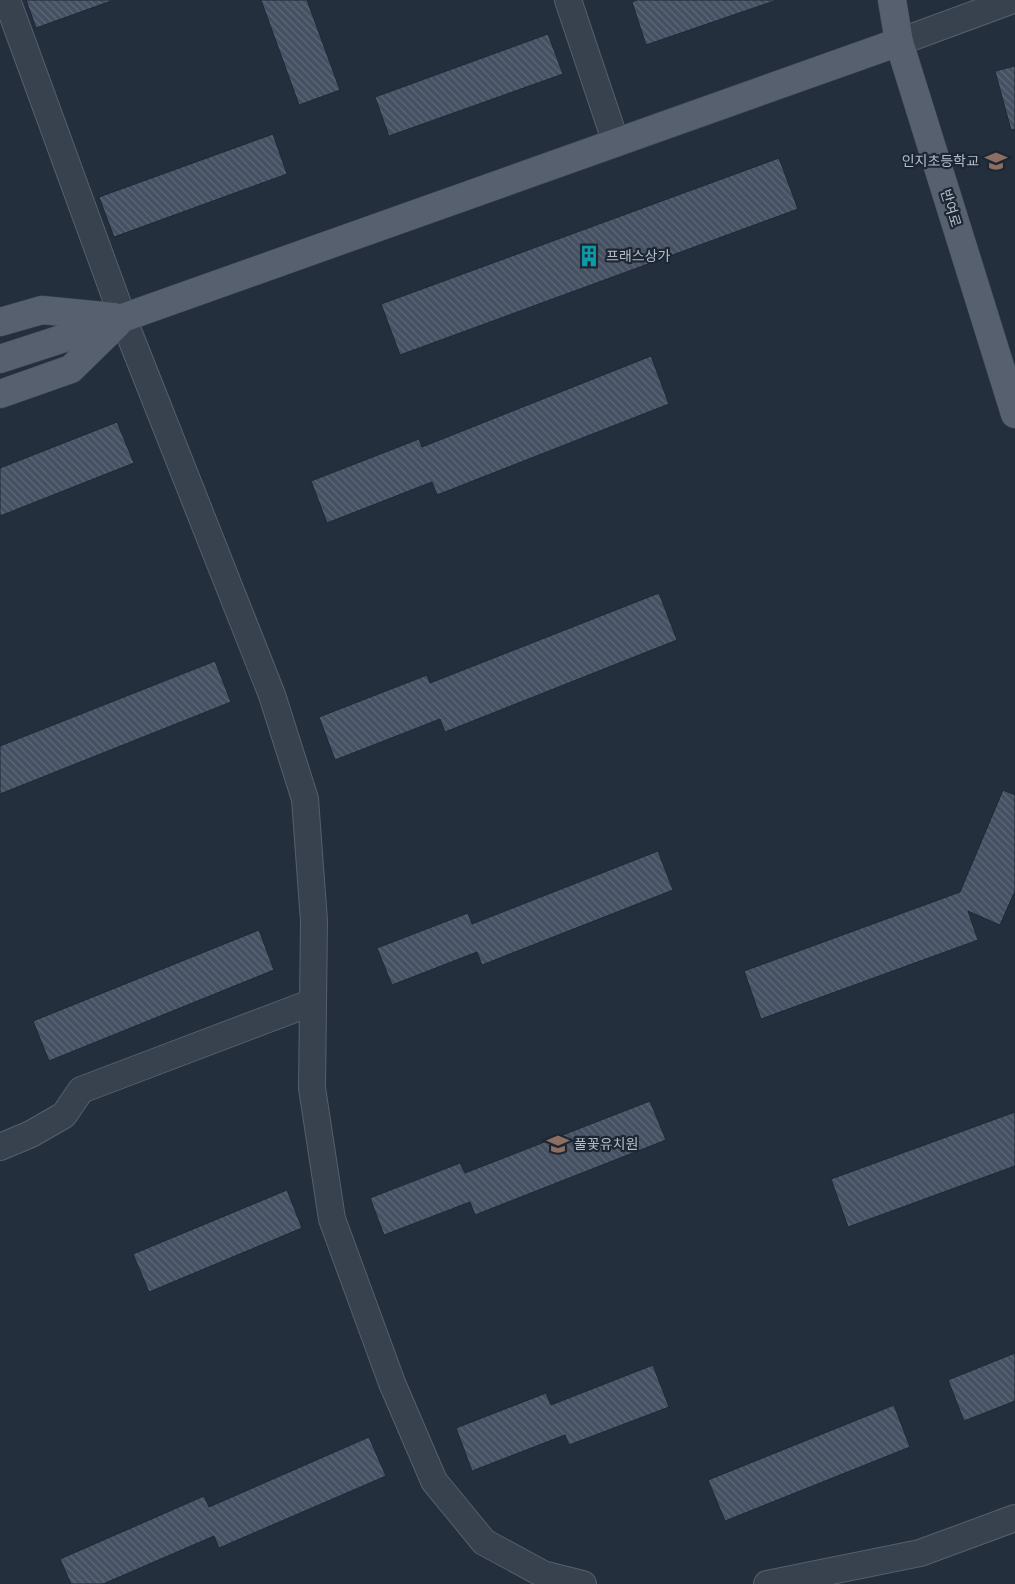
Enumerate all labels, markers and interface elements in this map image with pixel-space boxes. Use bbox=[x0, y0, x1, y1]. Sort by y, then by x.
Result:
school or university icon: 인지초등학교 bbox=[983, 148, 1009, 174]
place label: 인지초등학교 bbox=[902, 151, 979, 171]
street label: 반여로 bbox=[936, 187, 966, 230]
building icon: 프래스상가 bbox=[576, 243, 602, 269]
place label: 프래스상가 bbox=[606, 246, 671, 266]
school or university icon: 풀꽃유치원 bbox=[545, 1131, 571, 1157]
place label: 풀꽃유치원 bbox=[574, 1134, 638, 1154]

